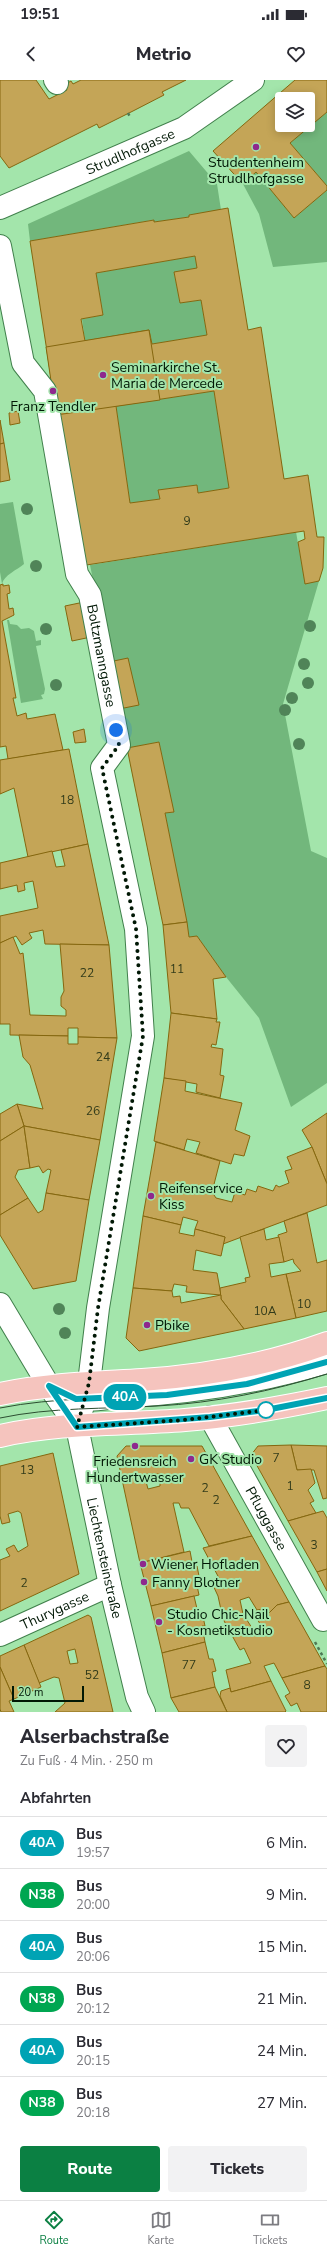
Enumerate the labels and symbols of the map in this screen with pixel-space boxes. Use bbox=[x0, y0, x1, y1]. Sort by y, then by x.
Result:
street label: Strudlhofgasse bbox=[83, 124, 178, 179]
marker: Studentenheim Strudlhofgasse bbox=[251, 142, 261, 152]
place label: Studentenheim Strudlhofgasse bbox=[208, 153, 304, 188]
place label: Seminarkirche St. Maria de Mercede bbox=[111, 358, 223, 393]
marker: Seminarkirche St. Maria de Mercede bbox=[98, 370, 108, 380]
marker: Franz Tendler bbox=[48, 386, 58, 396]
place label: Franz Tendler bbox=[10, 397, 96, 416]
house number: 9 bbox=[183, 513, 191, 529]
street label: Boltzmanngasse bbox=[82, 602, 121, 709]
your location bbox=[106, 720, 126, 740]
house number: 18 bbox=[60, 792, 74, 808]
house number: 11 bbox=[170, 961, 184, 977]
house number: 22 bbox=[80, 965, 94, 981]
house number: 24 bbox=[96, 1049, 110, 1065]
house number: 26 bbox=[86, 1103, 100, 1119]
place label: Reifenservice Kiss bbox=[159, 1179, 243, 1214]
marker: Reifenservice Kiss bbox=[146, 1191, 156, 1201]
house number: 10 bbox=[297, 1296, 311, 1312]
house number: 10A bbox=[253, 1303, 277, 1319]
place label: Pbike bbox=[155, 1316, 190, 1335]
marker: Pbike bbox=[142, 1320, 152, 1330]
line badge: 40A bbox=[102, 1384, 148, 1410]
unlabelled marker bbox=[257, 1401, 275, 1419]
marker: Friedensreich Hundertwasser bbox=[130, 1441, 140, 1451]
place label: GK Studio bbox=[199, 1450, 262, 1469]
house number: 7 bbox=[272, 1450, 280, 1466]
place label: Friedensreich Hundertwasser bbox=[86, 1452, 184, 1487]
marker: GK Studio bbox=[186, 1454, 196, 1464]
house number: 13 bbox=[20, 1462, 34, 1478]
house number: 1 bbox=[286, 1478, 294, 1494]
house number: 2 bbox=[201, 1480, 209, 1496]
street label: Pfluggasse bbox=[241, 1483, 292, 1554]
house number: 2 bbox=[212, 1492, 220, 1508]
street label: Liechtensteinstraße bbox=[82, 1496, 127, 1620]
house number: 3 bbox=[310, 1537, 318, 1553]
place label: Wiener Hofladen bbox=[151, 1555, 259, 1574]
marker: Wiener Hofladen bbox=[138, 1559, 148, 1569]
place label: Fanny Blotner bbox=[152, 1573, 240, 1592]
house number: 2 bbox=[20, 1575, 28, 1591]
marker: Fanny Blotner bbox=[139, 1577, 149, 1587]
street label: Thurygasse bbox=[17, 1586, 92, 1634]
place label: Studio Chic-Nail - Kosmetikstudio bbox=[167, 1605, 273, 1640]
marker: Studio Chic-Nail - Kosmetikstudio bbox=[154, 1617, 164, 1627]
house number: 77 bbox=[182, 1657, 196, 1673]
house number: 52 bbox=[85, 1667, 99, 1683]
house number: 8 bbox=[303, 1677, 311, 1693]
scale bar bbox=[12, 1684, 84, 1703]

